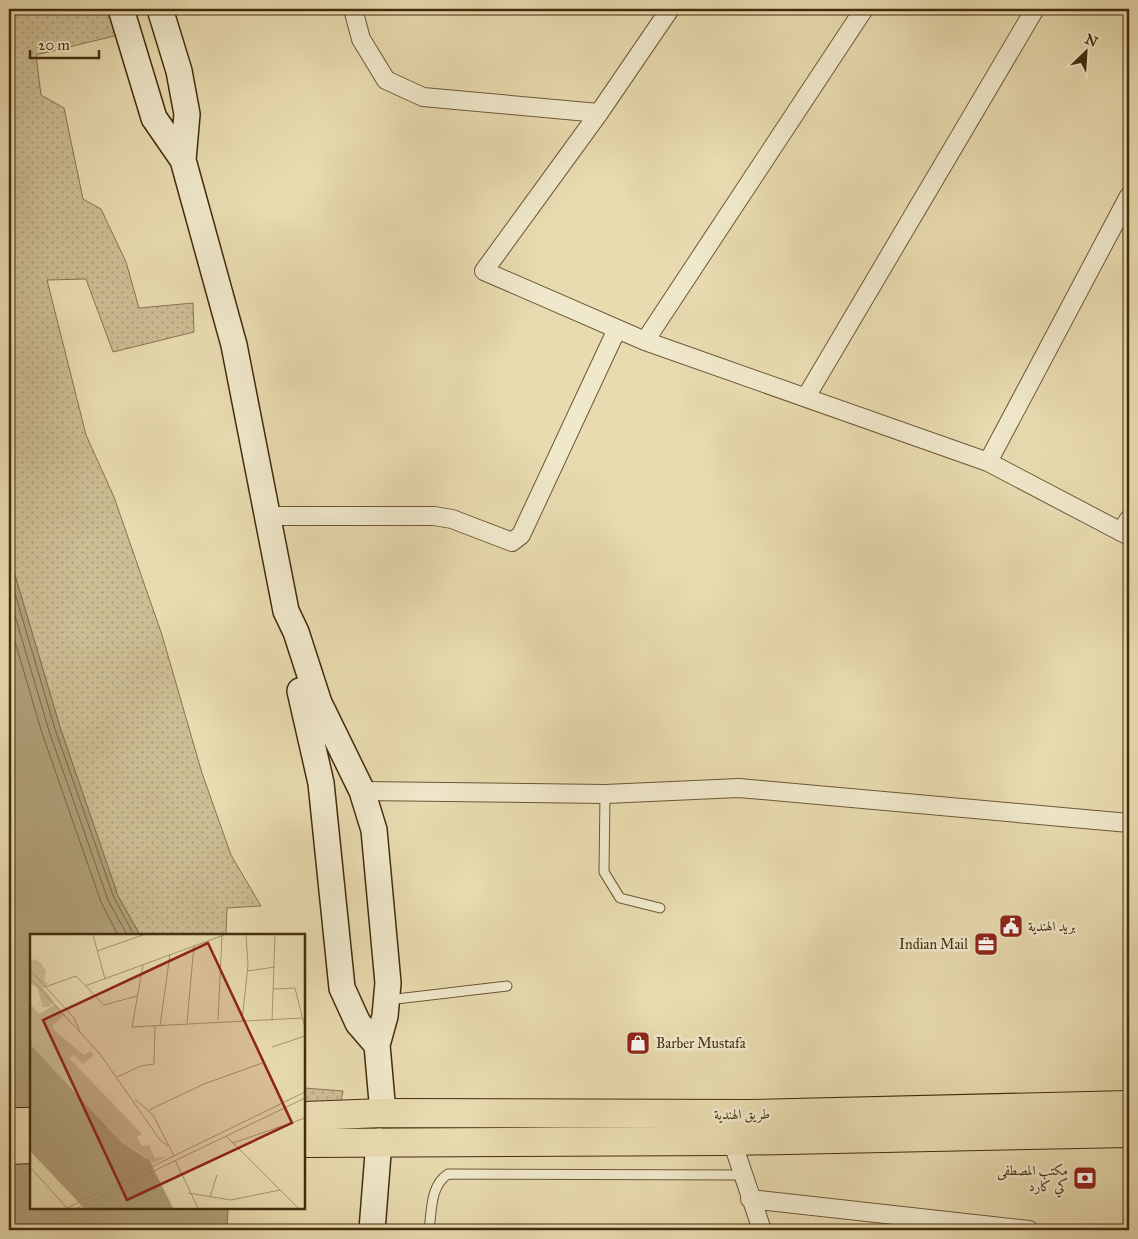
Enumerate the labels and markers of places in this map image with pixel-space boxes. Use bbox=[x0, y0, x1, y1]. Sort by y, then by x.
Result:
public building icon: بريد الهندية bbox=[998, 913, 1024, 939]
place label: بريد الهندية bbox=[1028, 918, 1076, 935]
office icon: Indian Mail bbox=[973, 931, 999, 957]
place label: Indian Mail bbox=[899, 936, 968, 953]
shop icon: Barber Mustafa bbox=[625, 1030, 651, 1056]
place label: Barber Mustafa bbox=[656, 1035, 746, 1052]
place label: مكتب المصطفى كي كارد bbox=[997, 1162, 1068, 1198]
bank icon: مكتب المصطفى كي كارد bbox=[1072, 1165, 1098, 1191]

